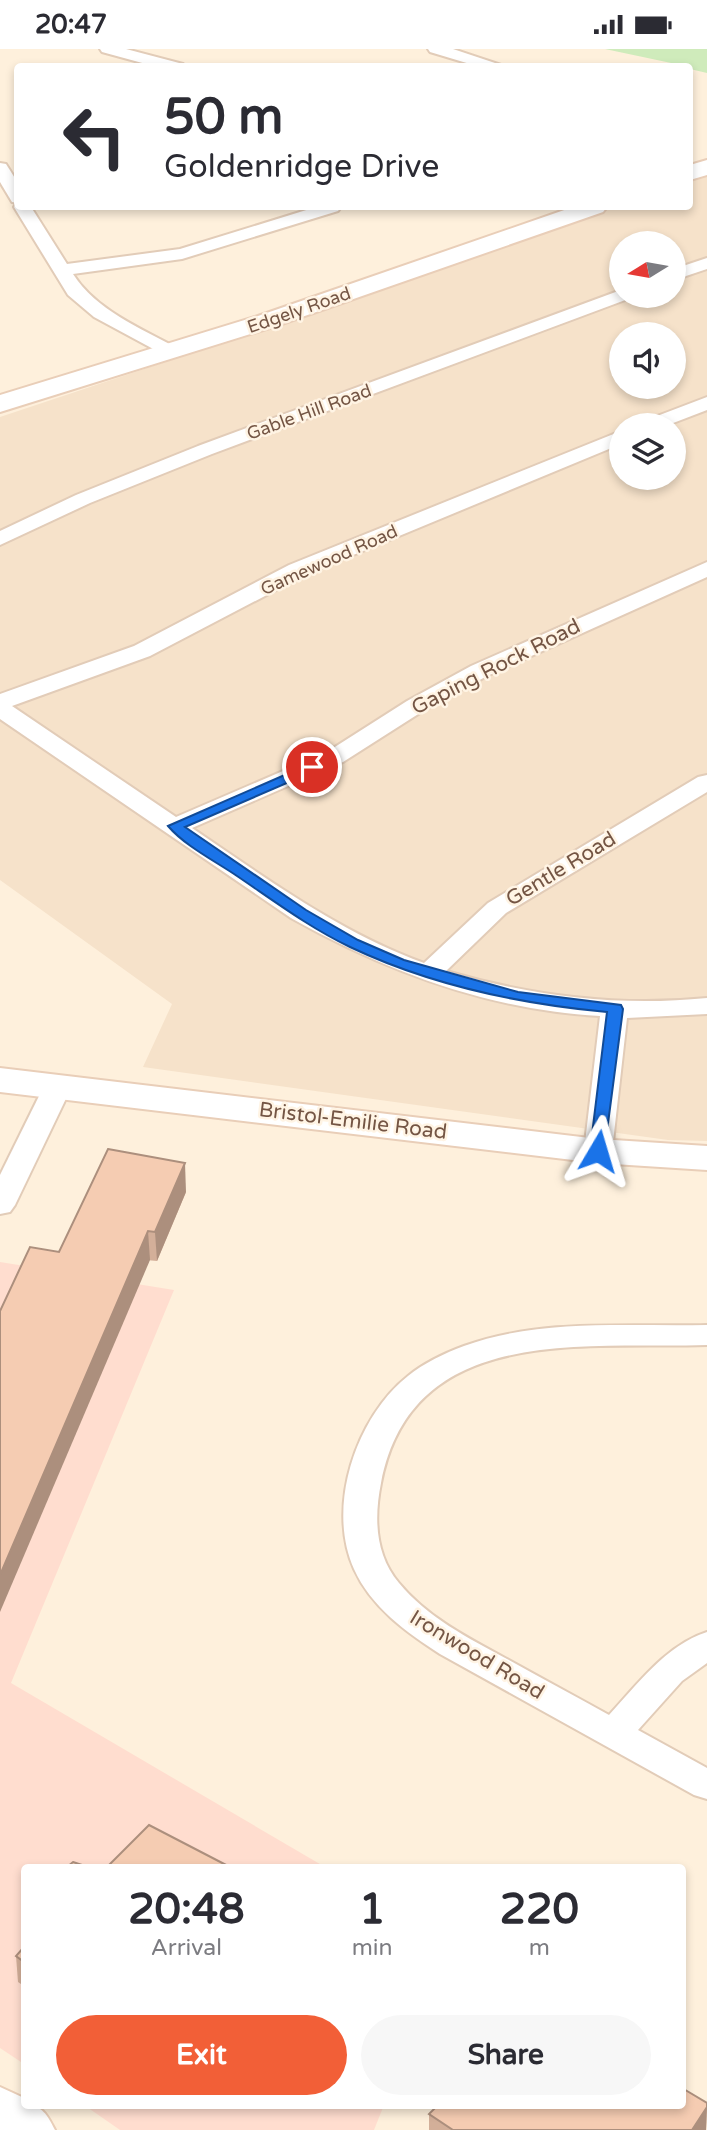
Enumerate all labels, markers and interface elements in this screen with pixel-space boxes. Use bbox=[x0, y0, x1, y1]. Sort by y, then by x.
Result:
text: 20:47 bbox=[35, 9, 107, 40]
text: 50 m bbox=[164, 88, 283, 147]
icon: left bbox=[49, 91, 140, 182]
text: Goldenridge Drive bbox=[164, 148, 439, 186]
north arrow bbox=[609, 231, 686, 308]
map controls bbox=[609, 231, 686, 490]
street label: Edgely Road bbox=[244, 282, 354, 338]
button: sound bbox=[609, 322, 686, 399]
street label: Gable Hill Road bbox=[244, 379, 374, 445]
button: layers bbox=[609, 413, 686, 490]
street label: Gamewood Road bbox=[257, 520, 401, 600]
street label: Gaping Rock Road bbox=[407, 614, 585, 720]
pin bbox=[282, 737, 342, 797]
icon: arrive bbox=[293, 748, 331, 786]
street label: Gentle Road bbox=[502, 826, 620, 912]
street label: Bristol-Emilie Road bbox=[258, 1097, 448, 1145]
position arrow bbox=[561, 1114, 635, 1188]
street label: Ironwood Road bbox=[405, 1605, 549, 1705]
text: 20:48 bbox=[128, 1884, 245, 1935]
text: 1 bbox=[359, 1884, 385, 1935]
text: 220 bbox=[500, 1884, 579, 1935]
text: Arrival bbox=[151, 1934, 222, 1962]
text: min bbox=[352, 1934, 393, 1962]
text: m bbox=[529, 1934, 550, 1962]
button: Exit bbox=[56, 2015, 347, 2095]
button: Share bbox=[361, 2015, 651, 2095]

